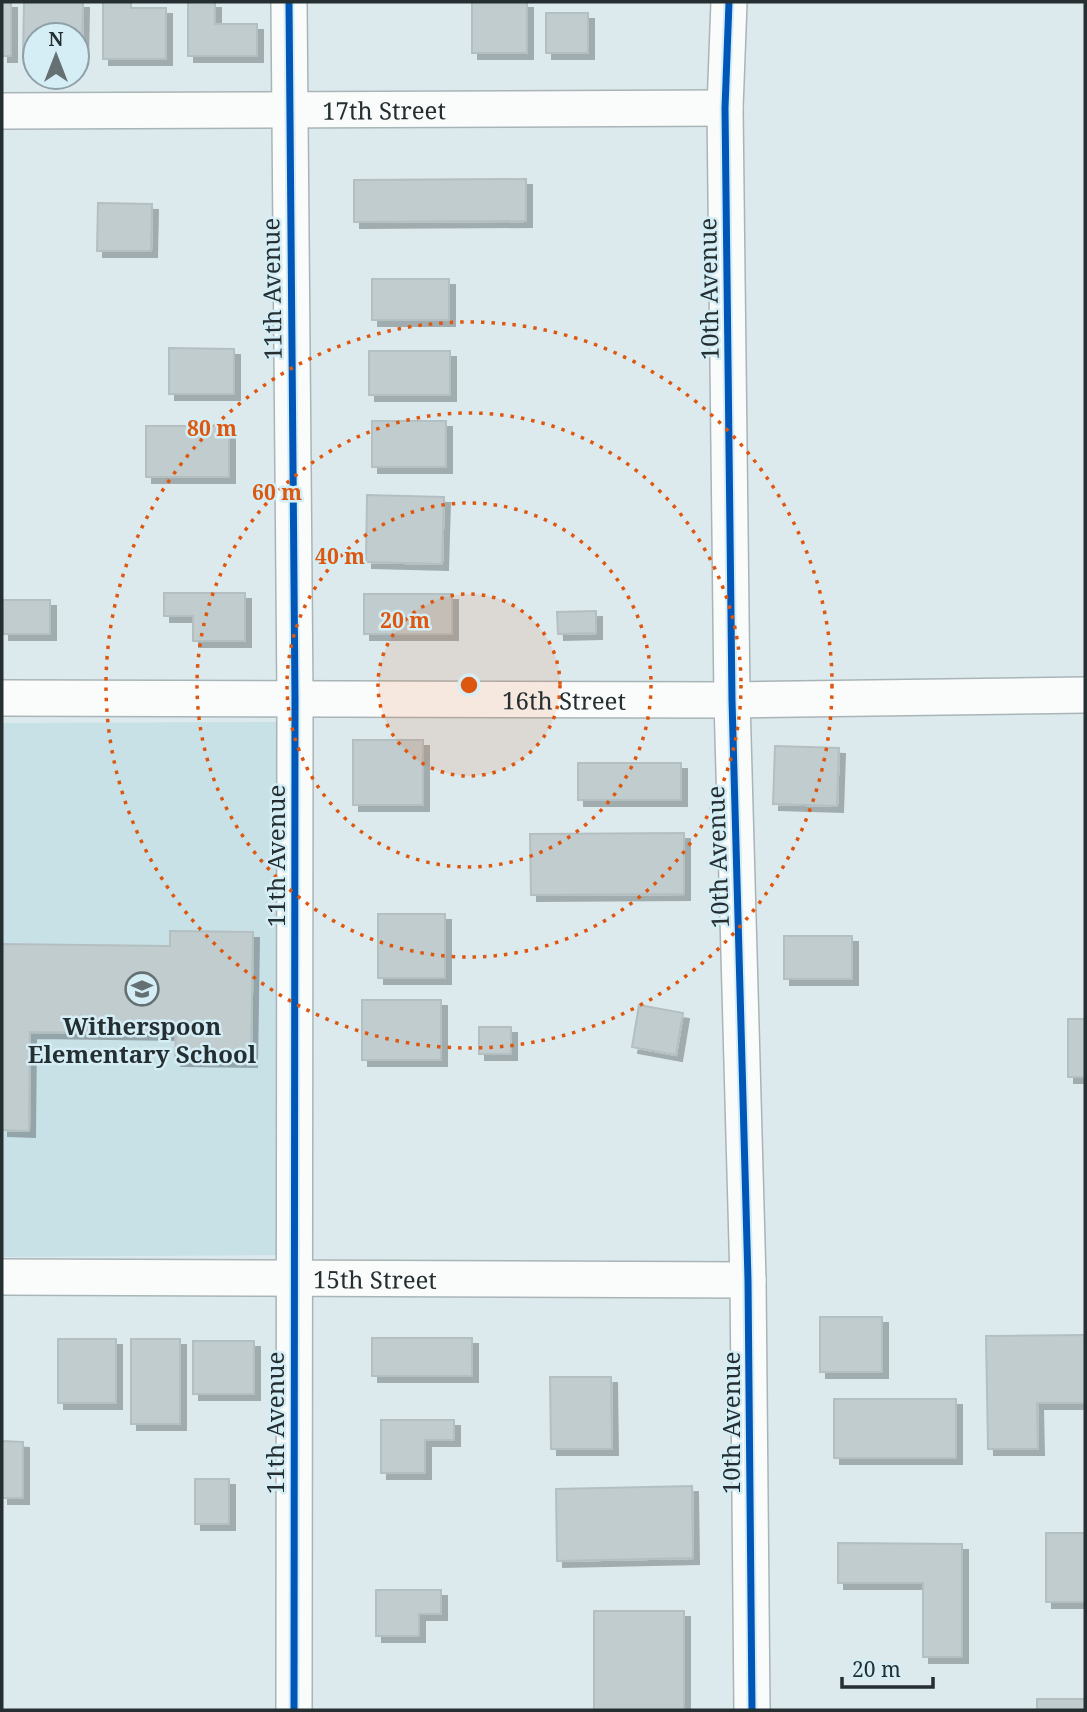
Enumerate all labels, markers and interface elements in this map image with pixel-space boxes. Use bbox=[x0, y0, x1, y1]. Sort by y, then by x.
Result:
north arrow bbox=[21, 21, 91, 91]
text: N bbox=[49, 26, 64, 52]
street label: 17th Street bbox=[322, 93, 446, 126]
street label: 11th Avenue bbox=[253, 217, 289, 361]
street label: 10th Avenue bbox=[690, 217, 726, 361]
text: 80 m bbox=[187, 414, 237, 442]
text: 60 m bbox=[252, 478, 302, 506]
text: 40 m bbox=[315, 542, 365, 570]
text: 20 m bbox=[380, 606, 430, 634]
centre of rings bbox=[457, 673, 481, 697]
street label: 16th Street bbox=[502, 683, 626, 716]
street label: 11th Avenue bbox=[259, 785, 292, 927]
street label: 10th Avenue bbox=[698, 785, 736, 929]
school or university icon: Witherspoon Elementary School bbox=[123, 970, 161, 1008]
place label: Witherspoon Elementary School bbox=[28, 1009, 257, 1070]
street label: 15th Street bbox=[313, 1262, 437, 1295]
street label: 11th Avenue bbox=[258, 1352, 291, 1494]
street label: 10th Avenue bbox=[714, 1352, 747, 1494]
scale bar bbox=[842, 1646, 933, 1690]
text: 20 m bbox=[852, 1655, 901, 1683]

